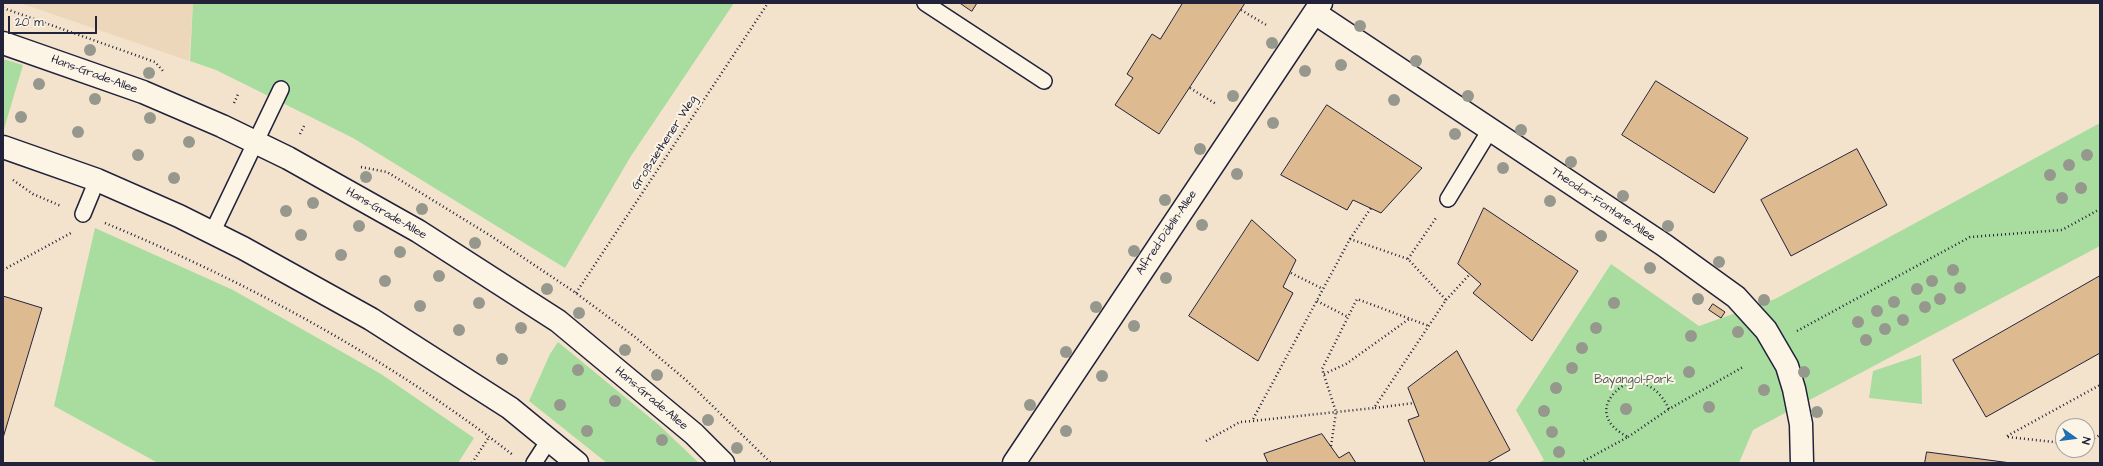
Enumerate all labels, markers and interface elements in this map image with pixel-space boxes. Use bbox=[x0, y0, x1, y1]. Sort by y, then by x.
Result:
scale bar bbox=[10, 8, 99, 34]
text: 20 m bbox=[15, 14, 44, 31]
street label: Hans-Grade-Allee bbox=[49, 53, 139, 97]
street label: Großziethener Weg bbox=[629, 93, 701, 193]
street label: Theodor-Fontane-Allee bbox=[1548, 165, 1658, 245]
street label: Hans-Grade-Allee bbox=[343, 185, 429, 243]
street label: Alfred-Döblin-Allee bbox=[1133, 188, 1201, 278]
street label: Hans-Grade-Allee bbox=[612, 364, 690, 434]
park label: Bayangol-Park bbox=[1594, 373, 1674, 387]
north arrow bbox=[2055, 418, 2095, 458]
text: N bbox=[2078, 436, 2094, 446]

